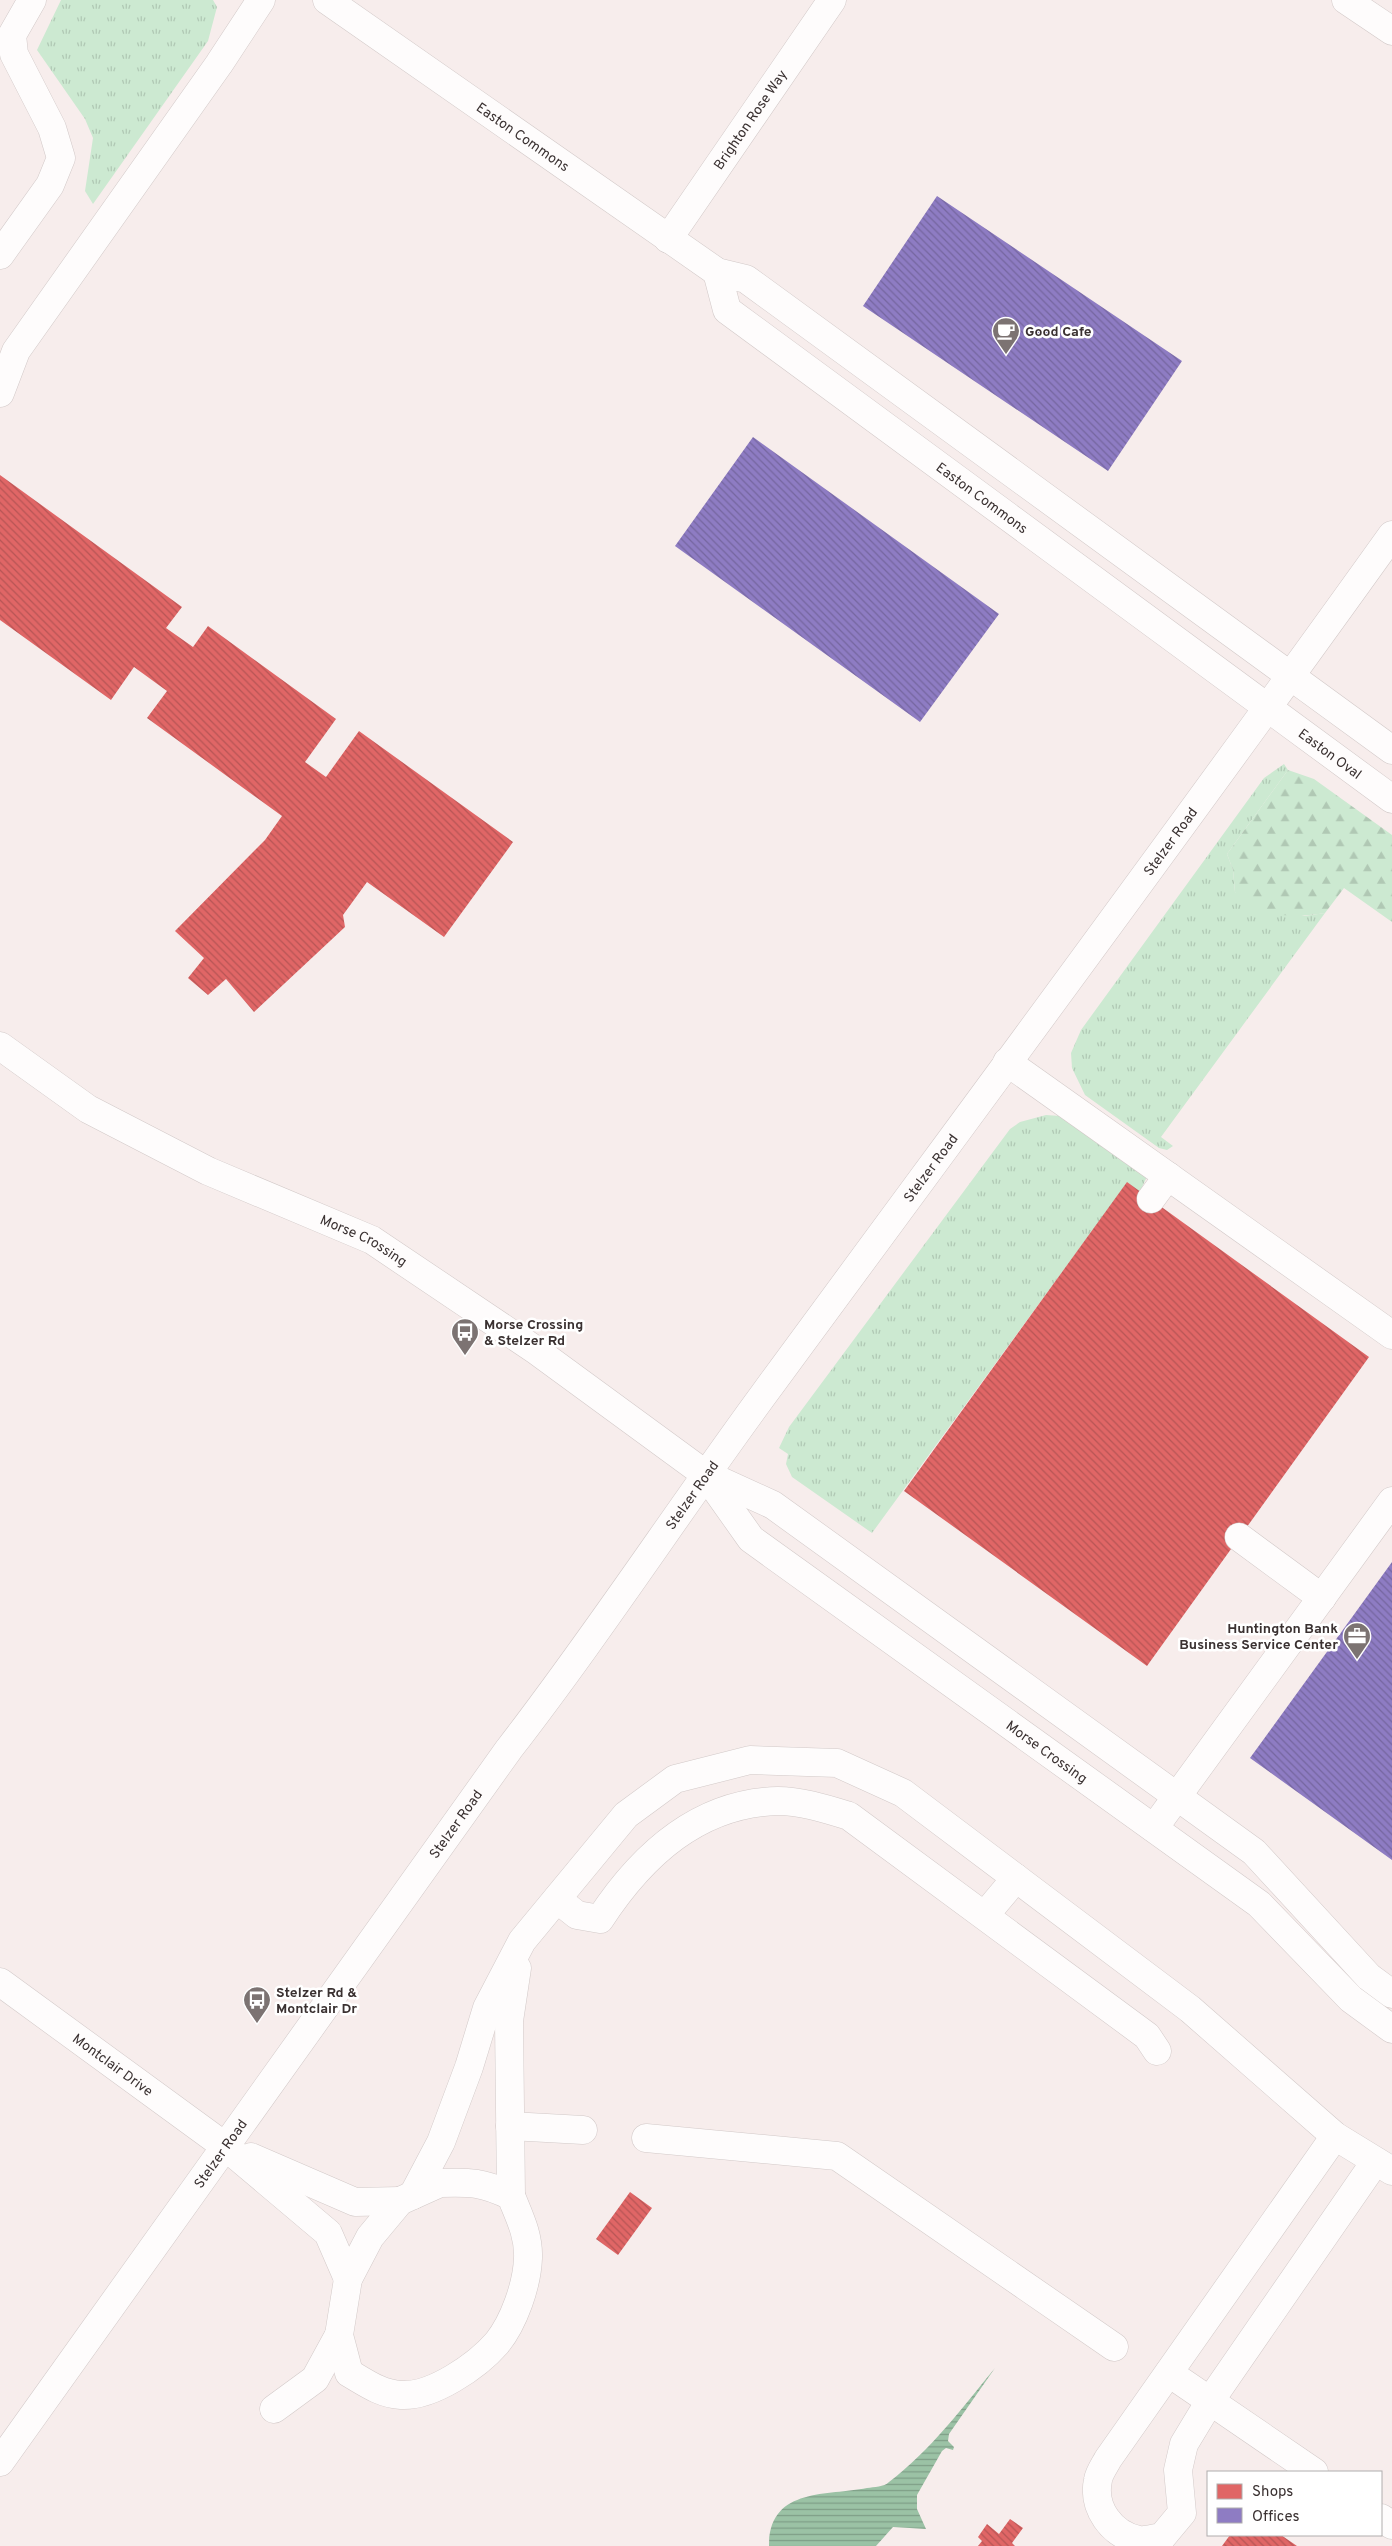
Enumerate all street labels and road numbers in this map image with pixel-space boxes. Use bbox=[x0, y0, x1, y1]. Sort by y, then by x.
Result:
street label: Brighton Rose Way bbox=[711, 67, 792, 174]
street label: Easton Commons bbox=[472, 100, 572, 176]
street label: Easton Commons bbox=[932, 460, 1030, 538]
street label: Easton Oval bbox=[1294, 726, 1364, 784]
street label: Stelzer Road bbox=[1141, 805, 1202, 880]
street label: Stelzer Road bbox=[901, 1131, 962, 1206]
street label: Morse Crossing bbox=[317, 1212, 410, 1271]
street label: Stelzer Road bbox=[663, 1458, 723, 1534]
street label: Morse Crossing bbox=[1002, 1718, 1090, 1788]
street label: Stelzer Road bbox=[426, 1787, 487, 1862]
street label: Montclair Drive bbox=[69, 2031, 156, 2101]
street label: Stelzer Road bbox=[191, 2117, 252, 2192]

